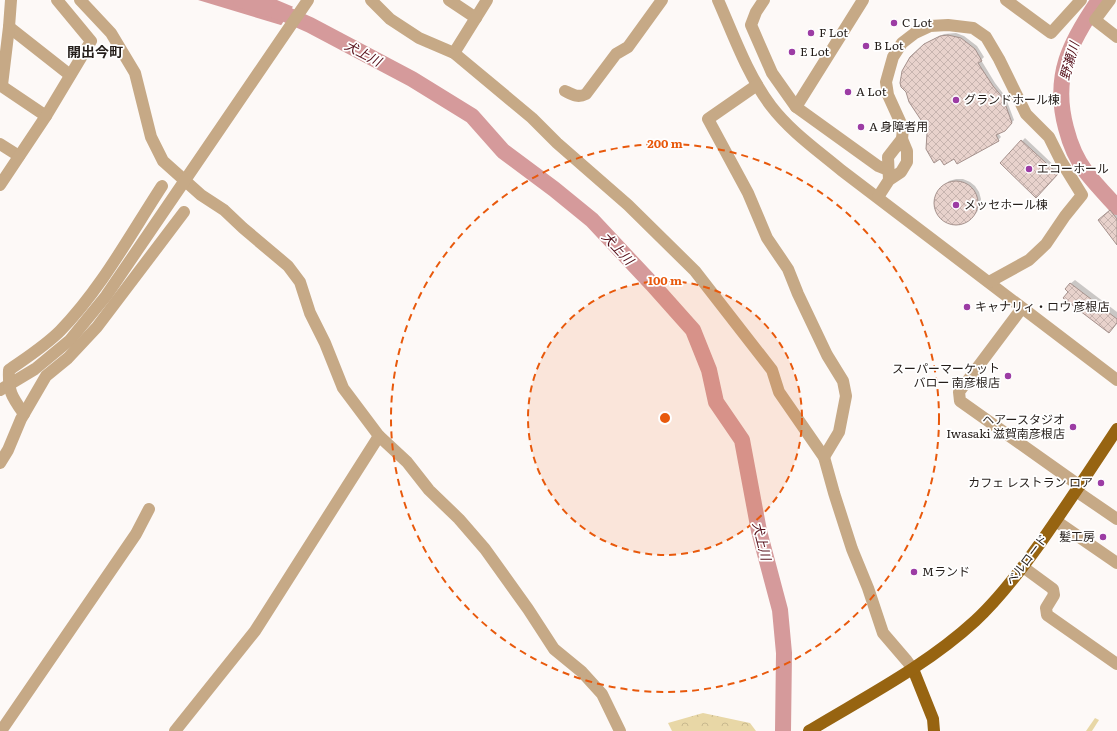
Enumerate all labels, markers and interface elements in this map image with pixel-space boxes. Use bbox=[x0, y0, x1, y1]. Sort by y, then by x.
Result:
place label: C Lot bbox=[902, 13, 932, 31]
marker: C Lot bbox=[889, 18, 899, 28]
place label: F Lot bbox=[819, 23, 848, 41]
marker: F Lot bbox=[806, 28, 816, 38]
water label: 犬上川 bbox=[342, 35, 387, 71]
place label: B Lot bbox=[874, 36, 904, 54]
water label: 野瀬川 bbox=[1054, 38, 1084, 82]
district label: 開出今町 bbox=[67, 41, 123, 61]
marker: B Lot bbox=[861, 41, 871, 51]
place label: E Lot bbox=[800, 42, 830, 60]
marker: E Lot bbox=[787, 47, 797, 57]
place label: A Lot bbox=[856, 82, 887, 100]
marker: A Lot bbox=[843, 87, 853, 97]
place label: グランドホール棟 bbox=[964, 90, 1060, 108]
marker: グランドホール棟 bbox=[951, 95, 961, 105]
place label: A 身障者用 bbox=[869, 117, 928, 135]
marker: A 身障者用 bbox=[856, 122, 866, 132]
text: 200 m bbox=[647, 134, 683, 152]
place label: エコーホール bbox=[1037, 159, 1109, 177]
marker: エコーホール bbox=[1024, 164, 1034, 174]
place label: メッセホール棟 bbox=[964, 195, 1048, 213]
marker: メッセホール棟 bbox=[951, 200, 961, 210]
water label: 犬上川 bbox=[598, 227, 640, 270]
text: 100 m bbox=[648, 271, 682, 289]
place label: キャナリィ・ロウ 彦根店 bbox=[975, 297, 1109, 315]
marker: キャナリィ・ロウ 彦根店 bbox=[962, 302, 972, 312]
place label: スーパーマーケット バロー 南彦根店 bbox=[892, 359, 1000, 391]
marker: スーパーマーケット バロー 南彦根店 bbox=[1003, 371, 1013, 381]
place label: ヘアースタジオ Iwasaki 滋賀南彦根店 bbox=[946, 410, 1065, 442]
centre of rings bbox=[658, 411, 672, 425]
marker: ヘアースタジオ Iwasaki 滋賀南彦根店 bbox=[1068, 422, 1078, 432]
place label: カフェ レストラン ロア bbox=[968, 473, 1093, 491]
marker: カフェ レストラン ロア bbox=[1096, 478, 1106, 488]
water label: 犬上川 bbox=[749, 520, 777, 564]
place label: 髪工房 bbox=[1059, 527, 1095, 545]
street label: ベルロード bbox=[1001, 530, 1051, 589]
marker: 髪工房 bbox=[1098, 532, 1108, 542]
place label: Mランド bbox=[922, 562, 970, 580]
marker: Mランド bbox=[909, 567, 919, 577]

